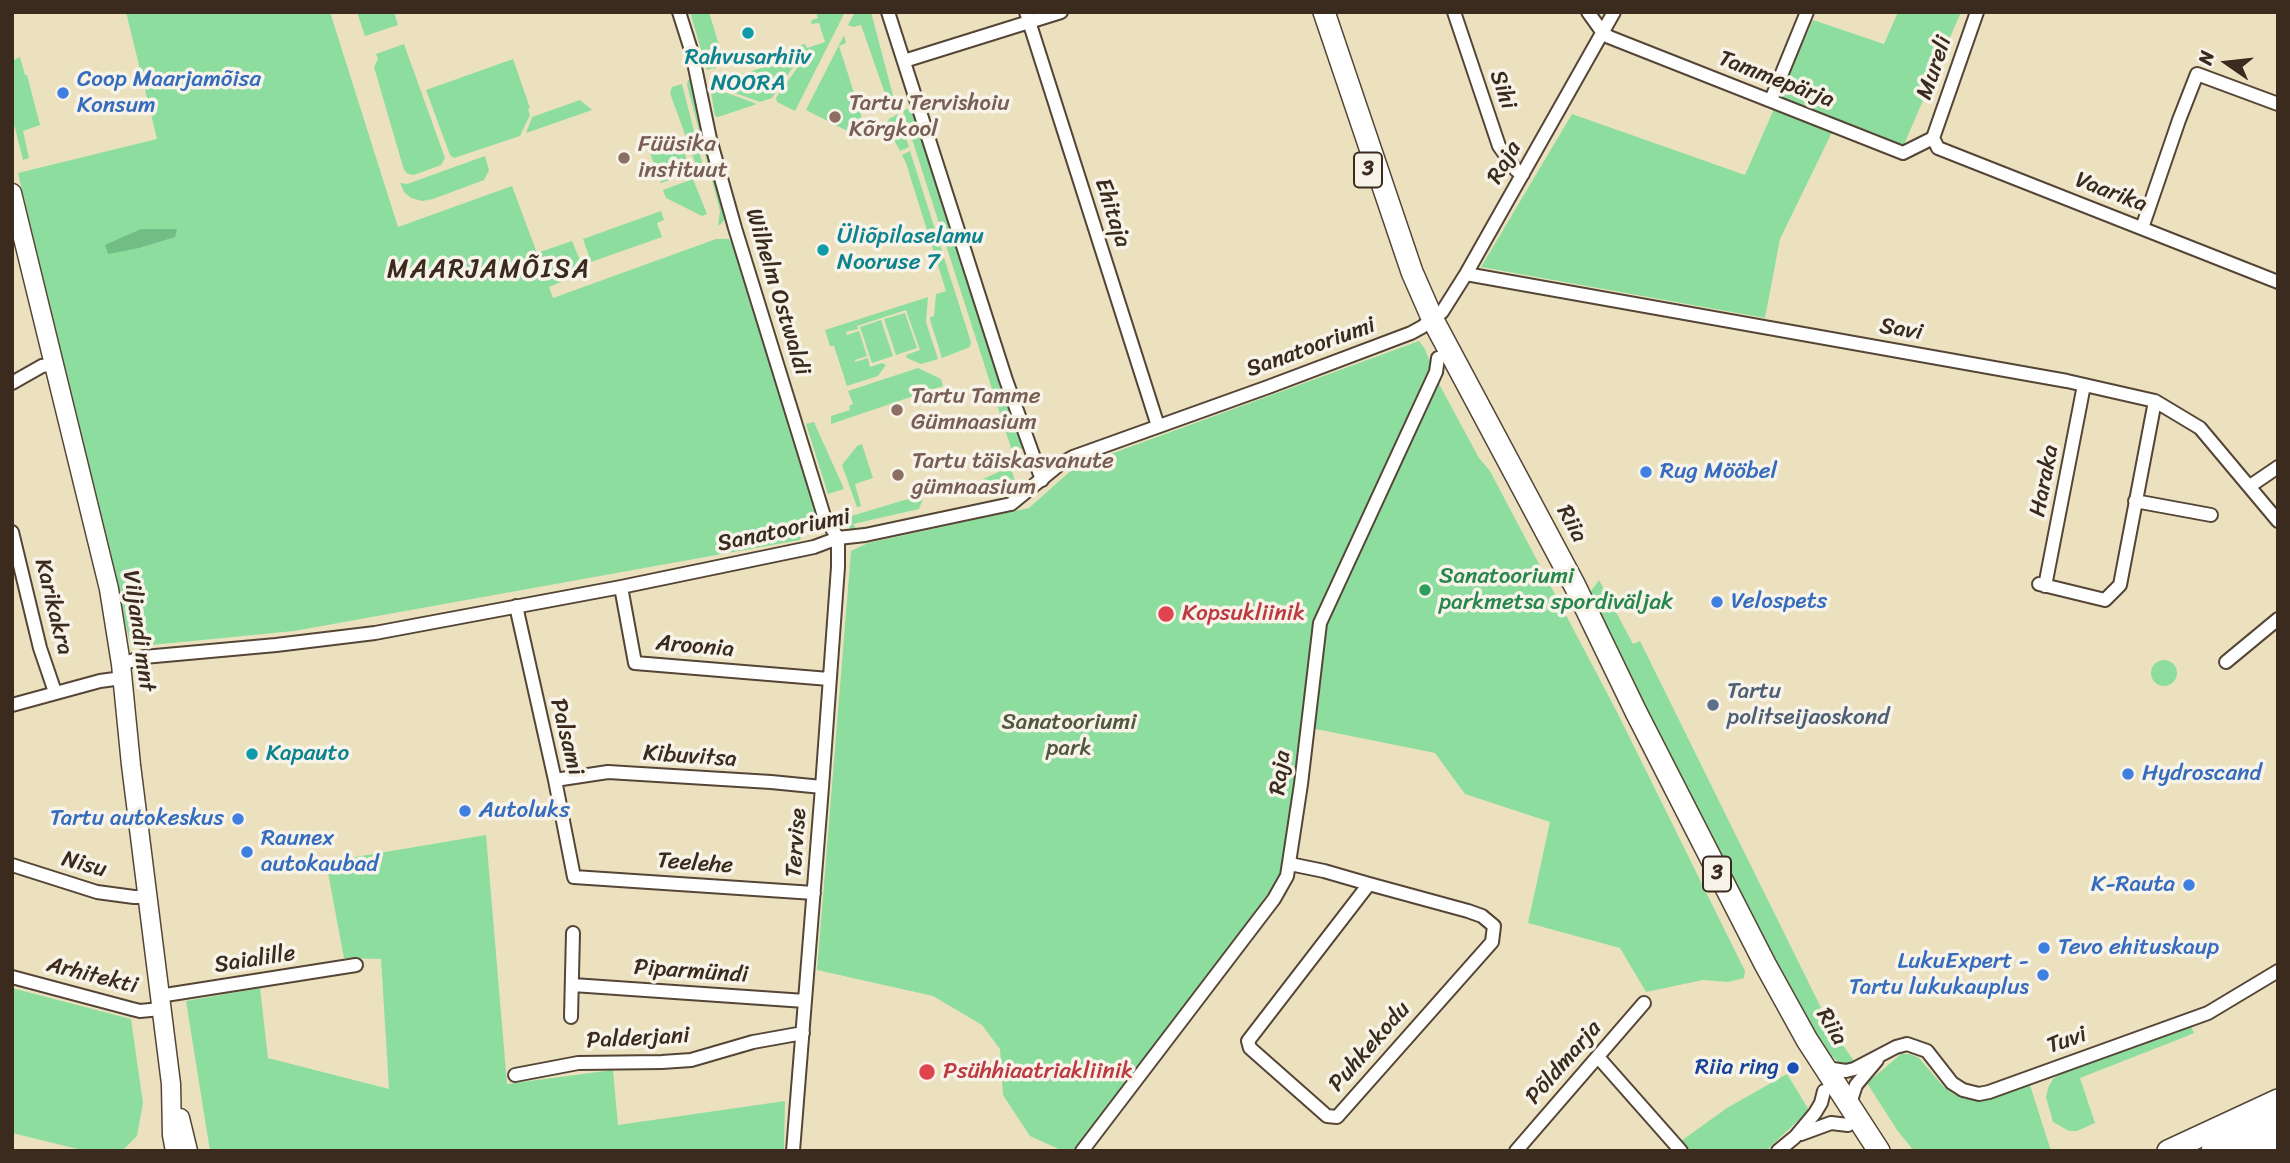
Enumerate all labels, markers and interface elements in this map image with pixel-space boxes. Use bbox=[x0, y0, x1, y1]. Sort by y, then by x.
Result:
marker: Rahvusarhiiv NOORA bbox=[740, 25, 756, 41]
north arrow bbox=[2192, 28, 2262, 98]
street label: Mureli bbox=[1911, 33, 1959, 103]
place label: Rahvusarhiiv NOORA bbox=[685, 44, 811, 98]
street label: Tammepärja bbox=[1714, 45, 1838, 115]
text: N bbox=[2189, 47, 2224, 68]
place label: Coop Maarjamõisa Konsum bbox=[77, 66, 261, 120]
street label: Sihi bbox=[1483, 67, 1521, 113]
marker: Coop Maarjamõisa Konsum bbox=[55, 85, 71, 101]
place label: Tartu Tervishoiu Kõrgkool bbox=[849, 90, 1010, 144]
marker: Tartu Tervishoiu Kõrgkool bbox=[827, 109, 843, 125]
place label: Füüsika instituut bbox=[638, 131, 728, 185]
street label: Raja bbox=[1482, 137, 1528, 189]
marker: Füüsika instituut bbox=[616, 150, 632, 166]
road number: 3 bbox=[1354, 152, 1382, 188]
street label: Vaarika bbox=[2071, 167, 2151, 219]
street label: Ehitaja bbox=[1088, 175, 1136, 251]
street label: Wilhelm Ostwaldi bbox=[739, 205, 815, 379]
place label: Üliõpilaselamu Nooruse 7 bbox=[837, 223, 984, 277]
marker: Üliõpilaselamu Nooruse 7 bbox=[815, 242, 831, 258]
district label: MAARJAMÕISA bbox=[389, 254, 589, 286]
street label: Sanatooriumi bbox=[1243, 312, 1379, 384]
street label: Savi bbox=[1877, 313, 1925, 347]
place label: Tartu Tamme Gümnaasium bbox=[911, 383, 1040, 437]
marker: Tartu Tamme Gümnaasium bbox=[889, 402, 905, 418]
street label: Haraka bbox=[2025, 443, 2065, 519]
place label: Tartu täiskasvanute gümnaasium bbox=[912, 448, 1114, 502]
place label: Rug Mööbel bbox=[1660, 458, 1777, 486]
marker: Rug Mööbel bbox=[1638, 464, 1654, 480]
marker: Tartu täiskasvanute gümnaasium bbox=[890, 467, 906, 483]
street label: Riia bbox=[1550, 501, 1592, 547]
street label: Sanatooriumi bbox=[715, 503, 853, 559]
street label: Karikakra bbox=[28, 556, 78, 658]
place label: Sanatooriumi parkmetsa spordiväljak bbox=[1439, 563, 1673, 617]
street label: Viljandi mnt bbox=[116, 569, 160, 693]
marker: Sanatooriumi parkmetsa spordiväljak bbox=[1417, 582, 1433, 598]
place label: Velospets bbox=[1731, 588, 1827, 616]
marker: Velospets bbox=[1709, 594, 1725, 610]
place label: Kopsukliinik bbox=[1182, 600, 1305, 628]
marker: Kopsukliinik bbox=[1156, 604, 1176, 624]
street label: Aroonia bbox=[655, 630, 735, 664]
place label: Tartu politseijaoskond bbox=[1727, 678, 1889, 732]
street label: Palsami bbox=[543, 696, 589, 778]
marker: Tartu politseijaoskond bbox=[1705, 697, 1721, 713]
park label: Sanatooriumi park bbox=[1001, 709, 1137, 763]
place label: Kapauto bbox=[266, 740, 349, 768]
street label: Kibuvitsa bbox=[642, 740, 738, 774]
marker: Kapauto bbox=[244, 746, 260, 762]
street label: Raja bbox=[1265, 749, 1297, 797]
place label: Hydroscand bbox=[2142, 760, 2262, 788]
marker: Hydroscand bbox=[2120, 766, 2136, 782]
place label: Autoluks bbox=[479, 797, 570, 825]
marker: Autoluks bbox=[457, 803, 473, 819]
place label: Tartu autokeskus bbox=[50, 805, 224, 833]
street label: Tervise bbox=[781, 807, 813, 879]
marker: Tartu autokeskus bbox=[230, 811, 246, 827]
place label: Raunex autokaubad bbox=[261, 825, 378, 879]
marker: Raunex autokaubad bbox=[239, 844, 255, 860]
street label: Nisu bbox=[59, 846, 109, 884]
street label: Teelehe bbox=[656, 848, 734, 880]
road number: 3 bbox=[1703, 856, 1731, 892]
place label: K-Rauta bbox=[2091, 871, 2175, 899]
marker: K-Rauta bbox=[2181, 877, 2197, 893]
place label: Tevo ehituskaup bbox=[2058, 934, 2219, 962]
street label: Saialille bbox=[212, 940, 298, 980]
marker: Tevo ehituskaup bbox=[2036, 940, 2052, 956]
place label: LukuExpert - Tartu lukukauplus bbox=[1849, 948, 2029, 1002]
street label: Arhitekti bbox=[44, 951, 140, 1001]
street label: Piparmündi bbox=[633, 954, 749, 990]
marker: LukuExpert - Tartu lukukauplus bbox=[2035, 967, 2051, 983]
street label: Puhkekodu bbox=[1323, 996, 1417, 1098]
street label: Riia bbox=[1809, 1004, 1853, 1050]
street label: Põldmarja bbox=[1520, 1015, 1608, 1111]
street label: Tuvi bbox=[2044, 1021, 2090, 1061]
street label: Palderjani bbox=[586, 1023, 690, 1055]
place label: Riia ring bbox=[1695, 1054, 1779, 1082]
place label: Psühhiaatriakliinik bbox=[943, 1058, 1133, 1086]
marker: Riia ring bbox=[1785, 1060, 1801, 1076]
marker: Psühhiaatriakliinik bbox=[917, 1062, 937, 1082]

